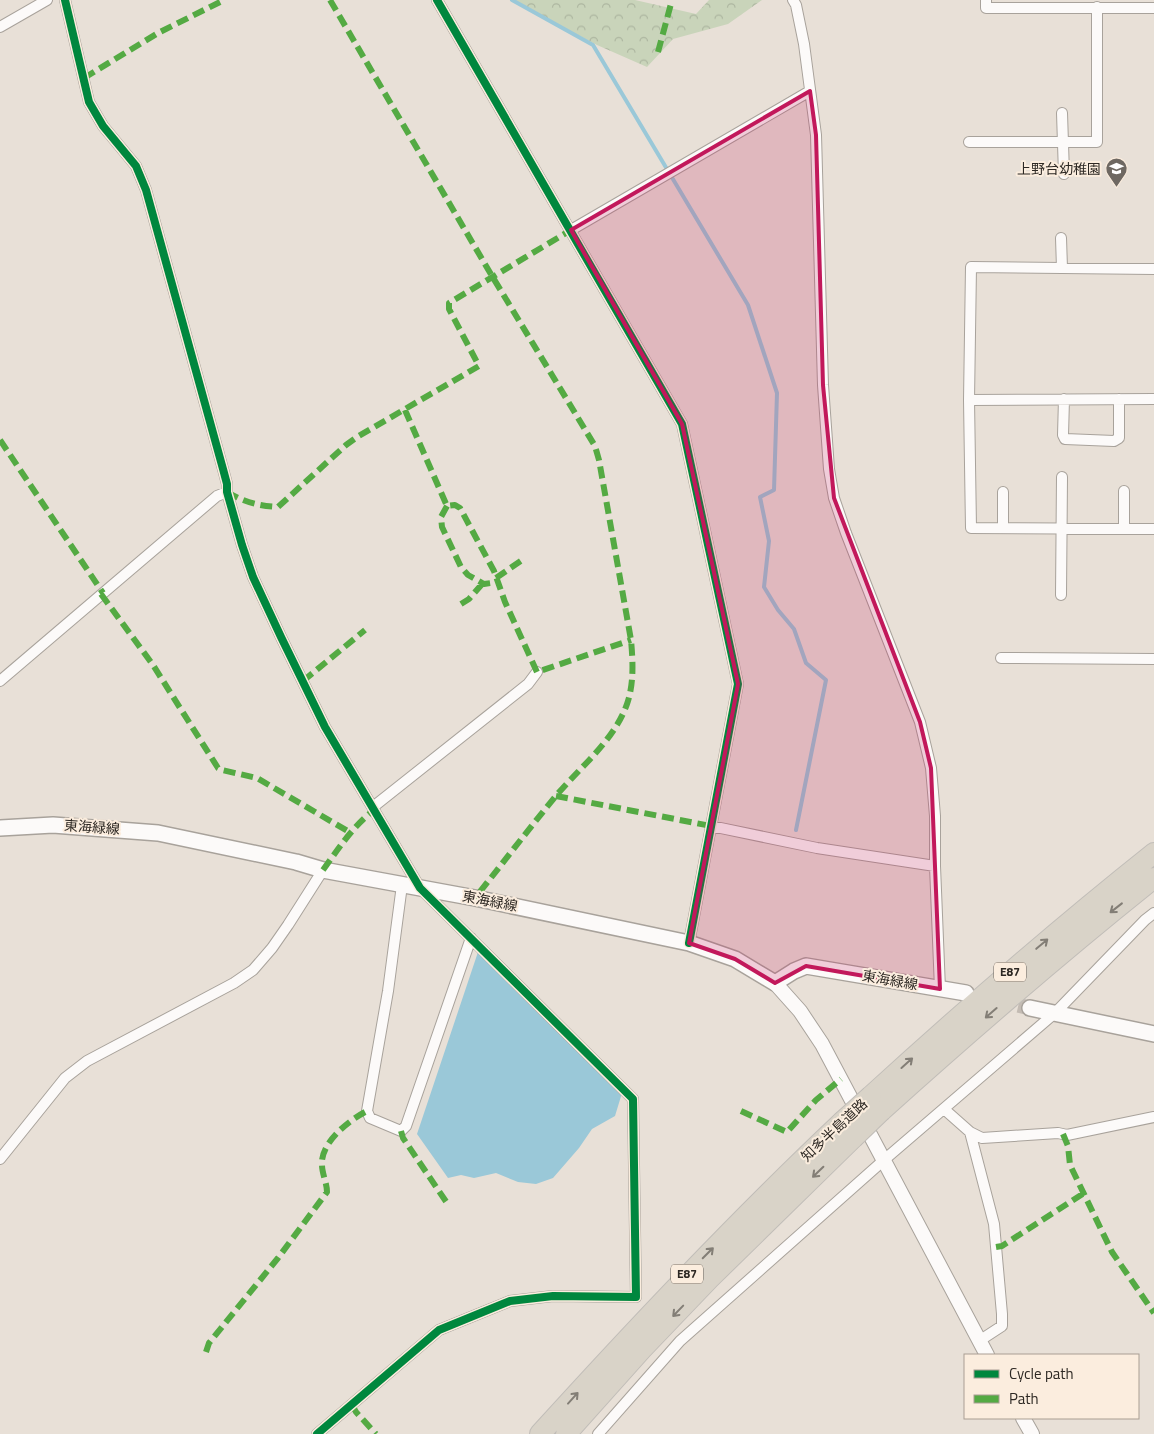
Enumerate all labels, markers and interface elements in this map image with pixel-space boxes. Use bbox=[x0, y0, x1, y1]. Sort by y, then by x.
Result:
school or university icon: 上野台幼稚園 bbox=[1105, 157, 1129, 188]
place label: 上野台幼稚園 bbox=[1017, 158, 1101, 179]
street label: 東海緑線 bbox=[63, 814, 121, 839]
street label: 東海緑線 bbox=[461, 885, 520, 916]
one-way arrow bbox=[1110, 903, 1123, 914]
one-way arrow bbox=[1035, 939, 1048, 950]
road number: E87 bbox=[994, 962, 1026, 982]
street label: 東海緑線 bbox=[861, 964, 919, 995]
one-way arrow bbox=[985, 1007, 998, 1019]
one-way arrow bbox=[900, 1057, 913, 1069]
street label: 知多半島道路 bbox=[796, 1093, 872, 1166]
one-way arrow bbox=[812, 1166, 824, 1178]
one-way arrow bbox=[701, 1247, 714, 1259]
road number: E87 bbox=[671, 1264, 703, 1284]
one-way arrow bbox=[672, 1305, 684, 1318]
legend bbox=[964, 1354, 1139, 1419]
text: Cycle path bbox=[1009, 1362, 1074, 1385]
text: Path bbox=[1009, 1387, 1039, 1410]
one-way arrow bbox=[567, 1391, 579, 1404]

